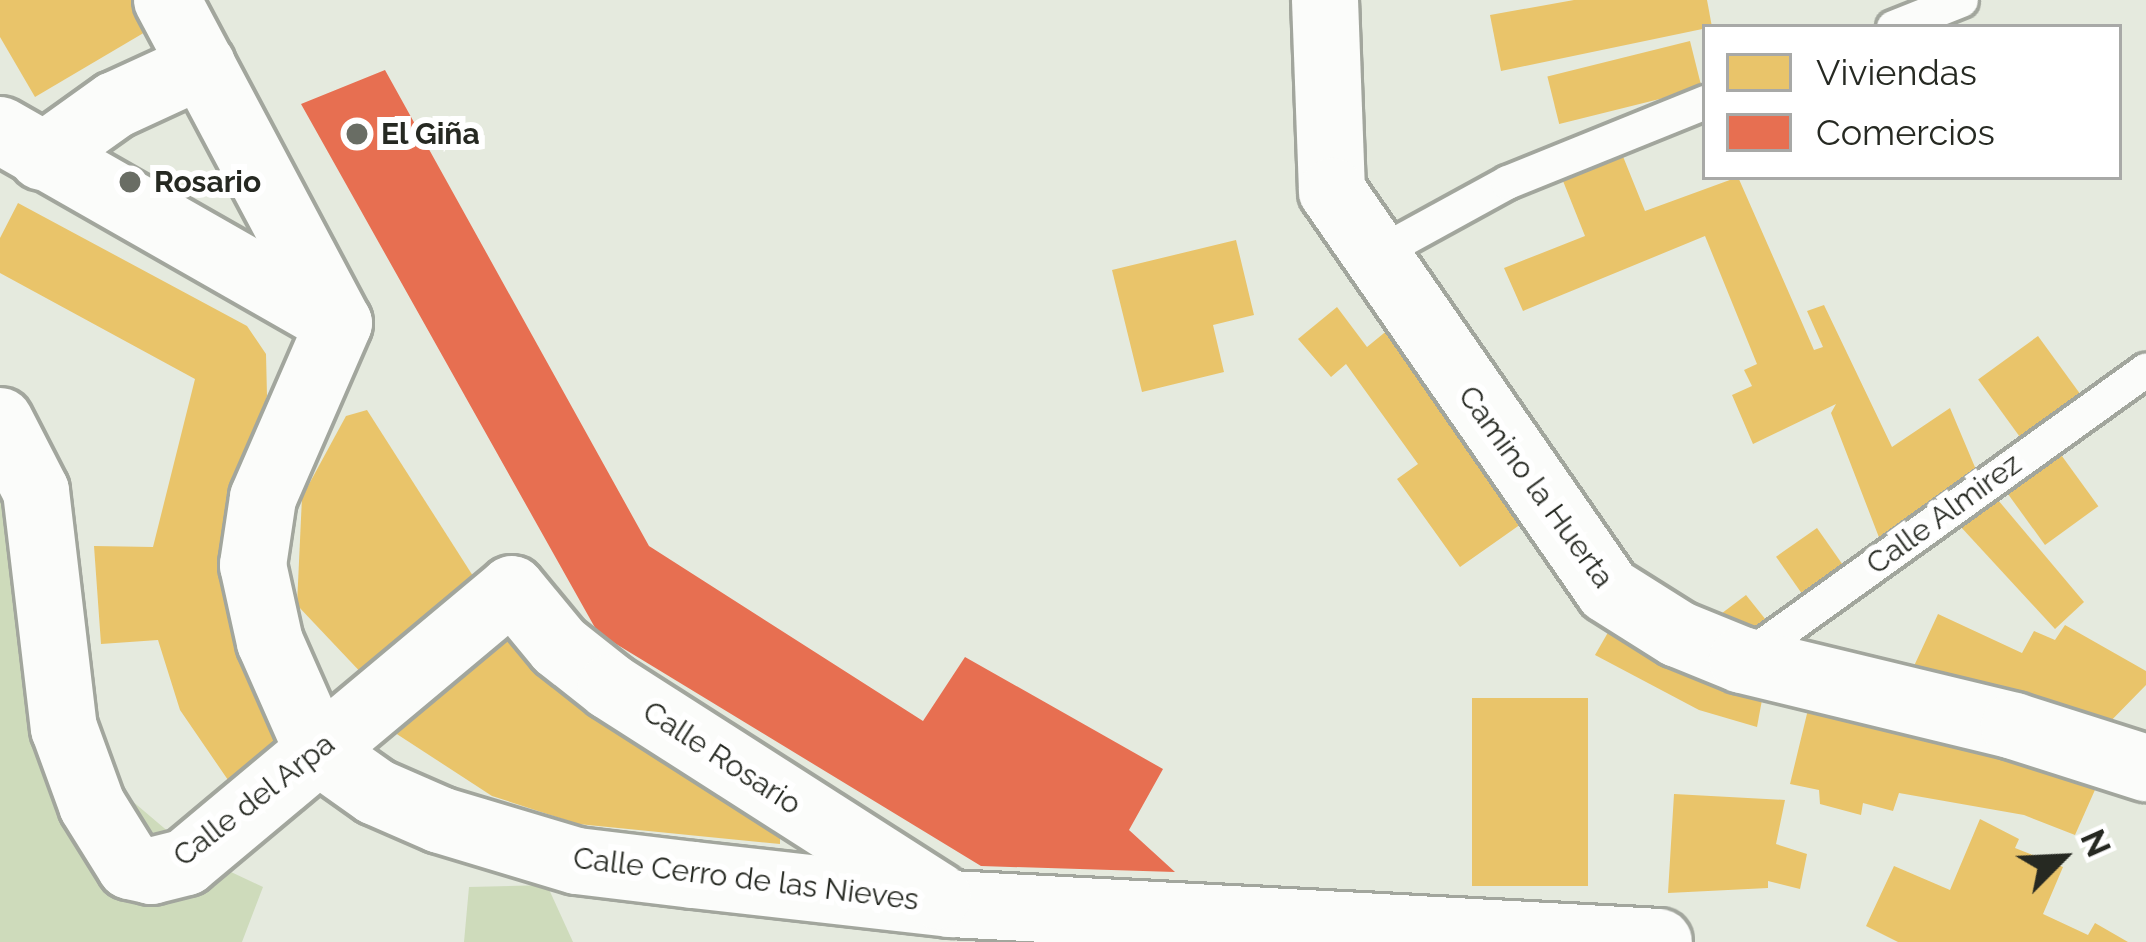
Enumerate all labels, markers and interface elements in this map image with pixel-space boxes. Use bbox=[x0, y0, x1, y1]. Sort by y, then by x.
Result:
legend bbox=[1702, 24, 2122, 180]
text: Viviendas bbox=[1816, 51, 1977, 93]
text: Comercios bbox=[1816, 111, 1995, 153]
place label: El Giña bbox=[381, 116, 480, 152]
marker: El Giña bbox=[344, 121, 370, 147]
place label: Rosario bbox=[154, 164, 261, 200]
marker: Rosario bbox=[117, 169, 143, 195]
street label: Camino la Huerta bbox=[1451, 379, 1621, 595]
street label: Calle Almirez bbox=[1859, 446, 2029, 582]
street label: Calle Rosario bbox=[636, 694, 808, 822]
street label: Calle del Arpa bbox=[166, 725, 342, 875]
north arrow bbox=[2002, 798, 2122, 918]
text: N bbox=[2072, 824, 2118, 863]
street label: Calle Cerro de las Nieves bbox=[571, 840, 921, 918]

